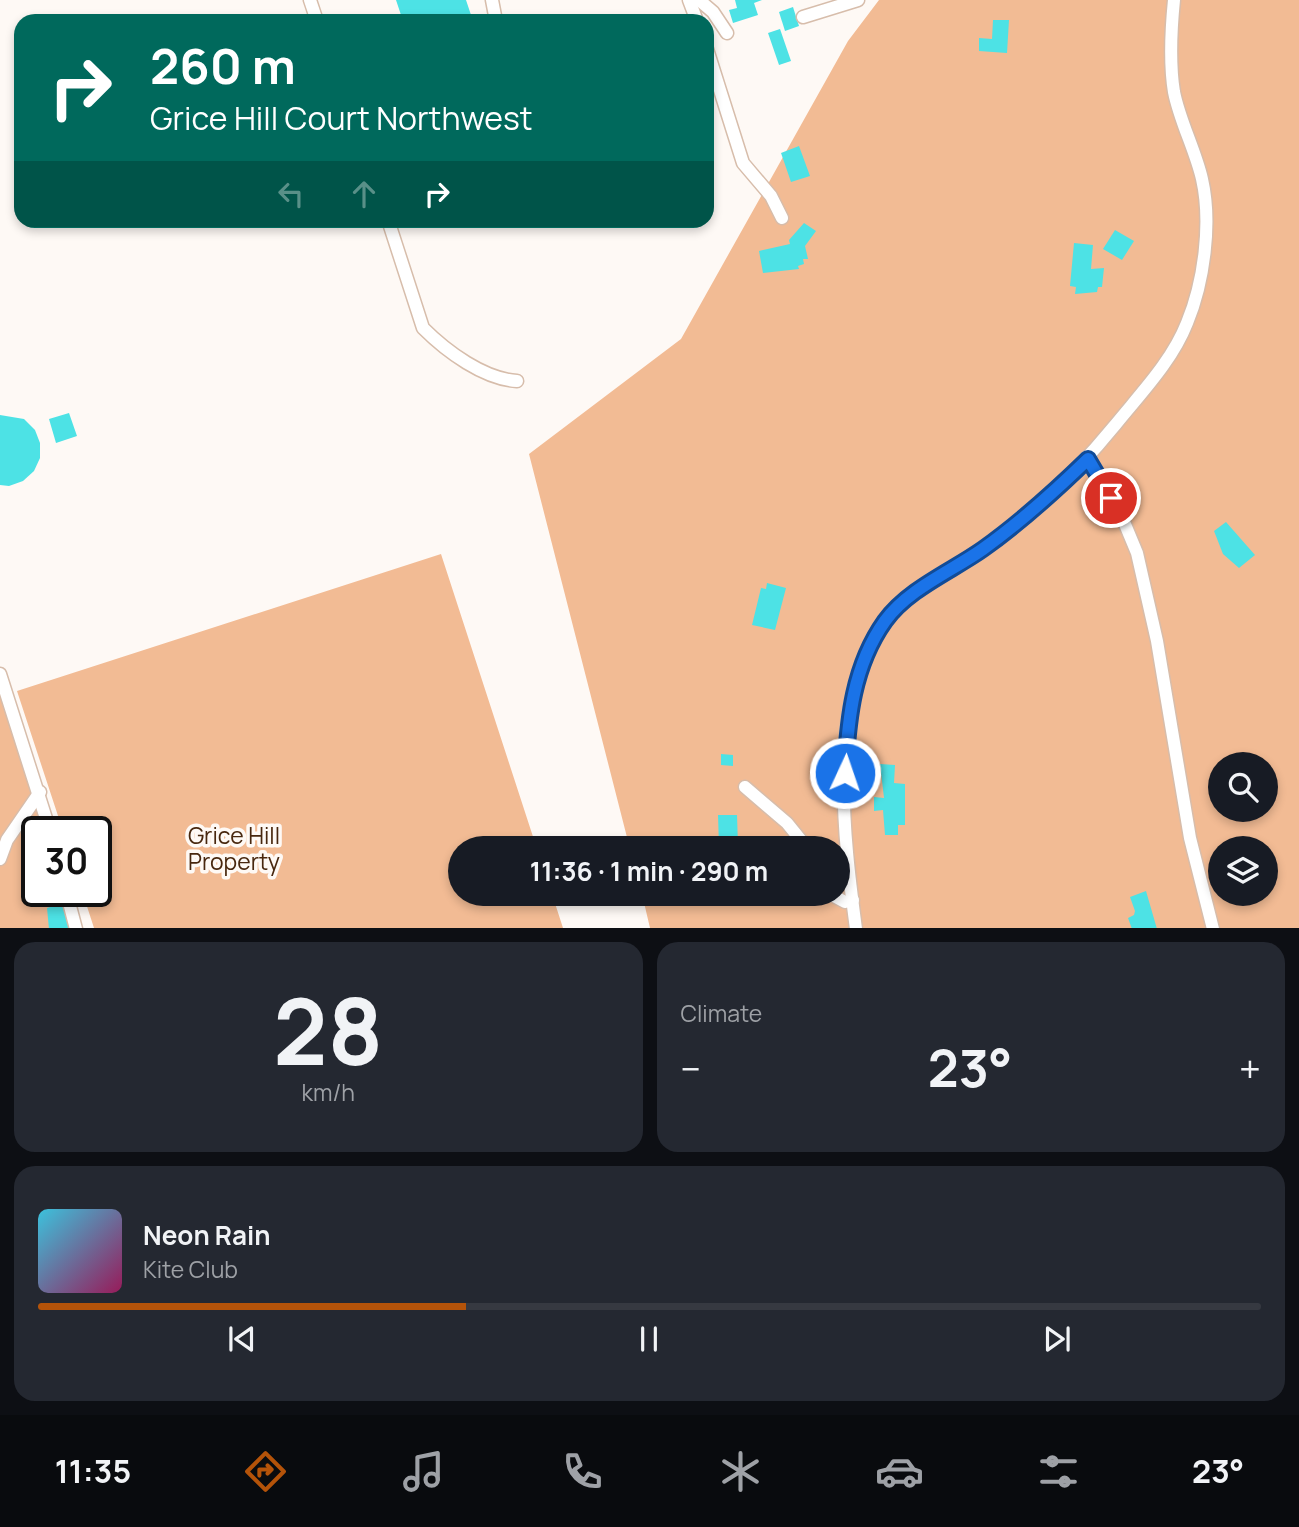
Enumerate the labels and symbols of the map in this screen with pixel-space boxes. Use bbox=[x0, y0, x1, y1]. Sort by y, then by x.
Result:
pin bbox=[1081, 468, 1141, 528]
position arrow bbox=[808, 736, 882, 810]
speed limit sign: 30 bbox=[21, 816, 112, 907]
park label: Grice Hill Property bbox=[188, 819, 280, 877]

